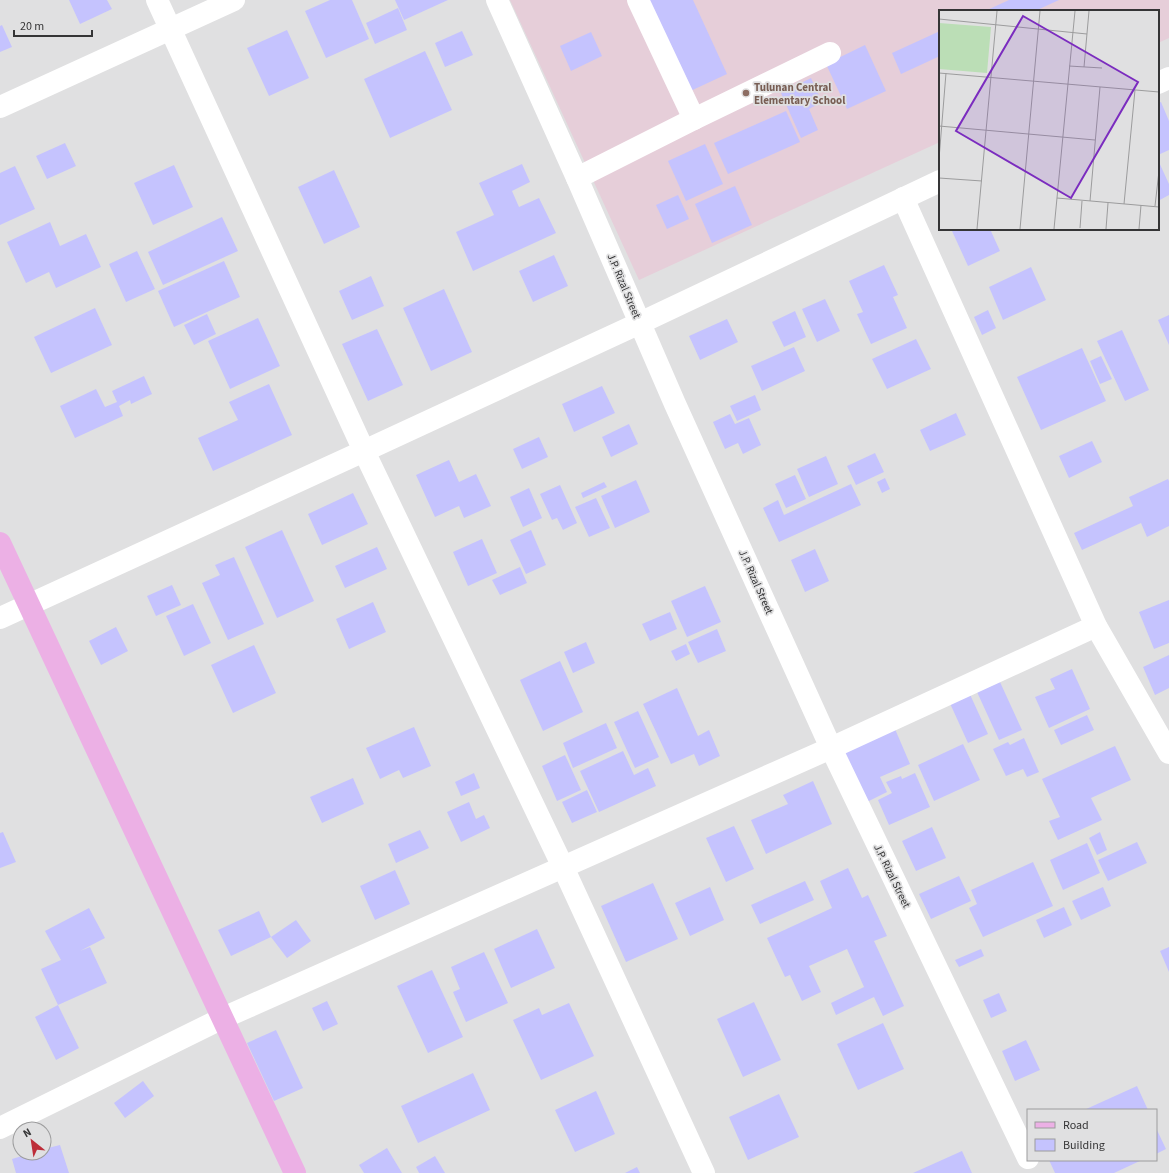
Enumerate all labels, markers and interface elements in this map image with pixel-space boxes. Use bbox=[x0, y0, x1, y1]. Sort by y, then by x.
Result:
inset map bbox=[939, 10, 1159, 230]
scale bar bbox=[14, 12, 92, 38]
text: 20 m bbox=[20, 18, 44, 35]
place label: Tulunan Central Elementary School bbox=[754, 80, 846, 108]
marker: Tulunan Central Elementary School bbox=[741, 88, 751, 98]
street label: J.P. Rizal Street bbox=[604, 251, 645, 321]
street label: J.P. Rizal Street bbox=[735, 547, 777, 617]
street label: J.P. Rizal Street bbox=[870, 842, 914, 911]
legend bbox=[1027, 1109, 1157, 1161]
text: Road bbox=[1063, 1117, 1089, 1134]
north arrow bbox=[12, 1121, 52, 1161]
text: N bbox=[20, 1124, 34, 1141]
text: Building bbox=[1063, 1137, 1105, 1154]

